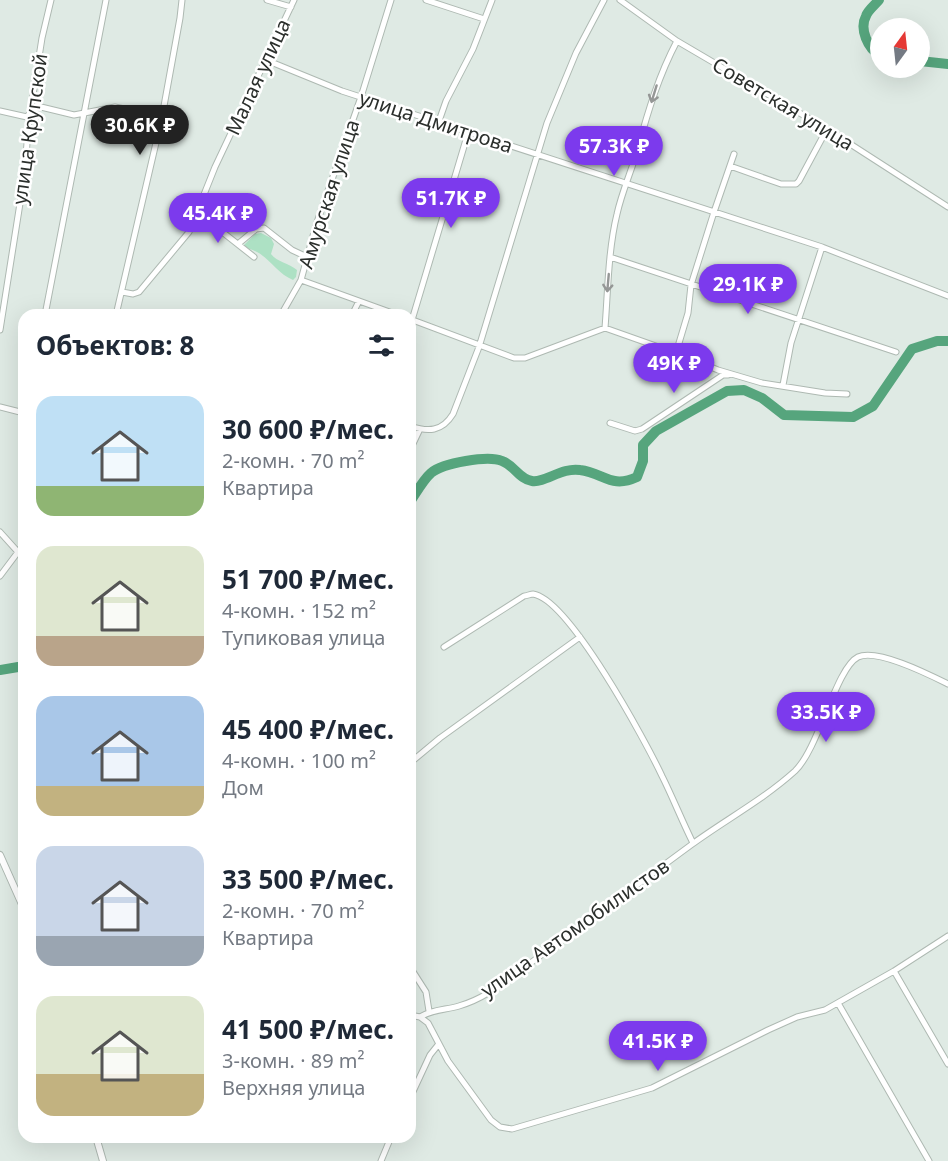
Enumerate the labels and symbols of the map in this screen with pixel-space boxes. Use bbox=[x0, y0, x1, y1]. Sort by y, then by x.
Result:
street label: Малая улица bbox=[219, 14, 296, 139]
north arrow bbox=[870, 18, 930, 78]
street label: улица Крупской bbox=[6, 51, 53, 206]
street label: Советская улица bbox=[708, 51, 859, 156]
street label: улица Дмитрова bbox=[356, 84, 516, 159]
one-way arrow bbox=[648, 84, 659, 103]
pin: 30.6K ₽ bbox=[85, 105, 195, 156]
street label: Амурская улица bbox=[292, 116, 365, 272]
pin: 57.3K ₽ bbox=[559, 126, 669, 177]
pin: 51.7K ₽ bbox=[396, 178, 506, 229]
pin: 45.4K ₽ bbox=[163, 193, 273, 244]
pin: 29.1K ₽ bbox=[693, 264, 803, 315]
one-way arrow bbox=[602, 272, 613, 292]
pin: 49K ₽ bbox=[632, 343, 716, 394]
pin: 33.5K ₽ bbox=[771, 692, 881, 743]
street label: улица Автомобилистов bbox=[475, 852, 674, 1003]
pin: 41.5K ₽ bbox=[603, 1021, 713, 1072]

